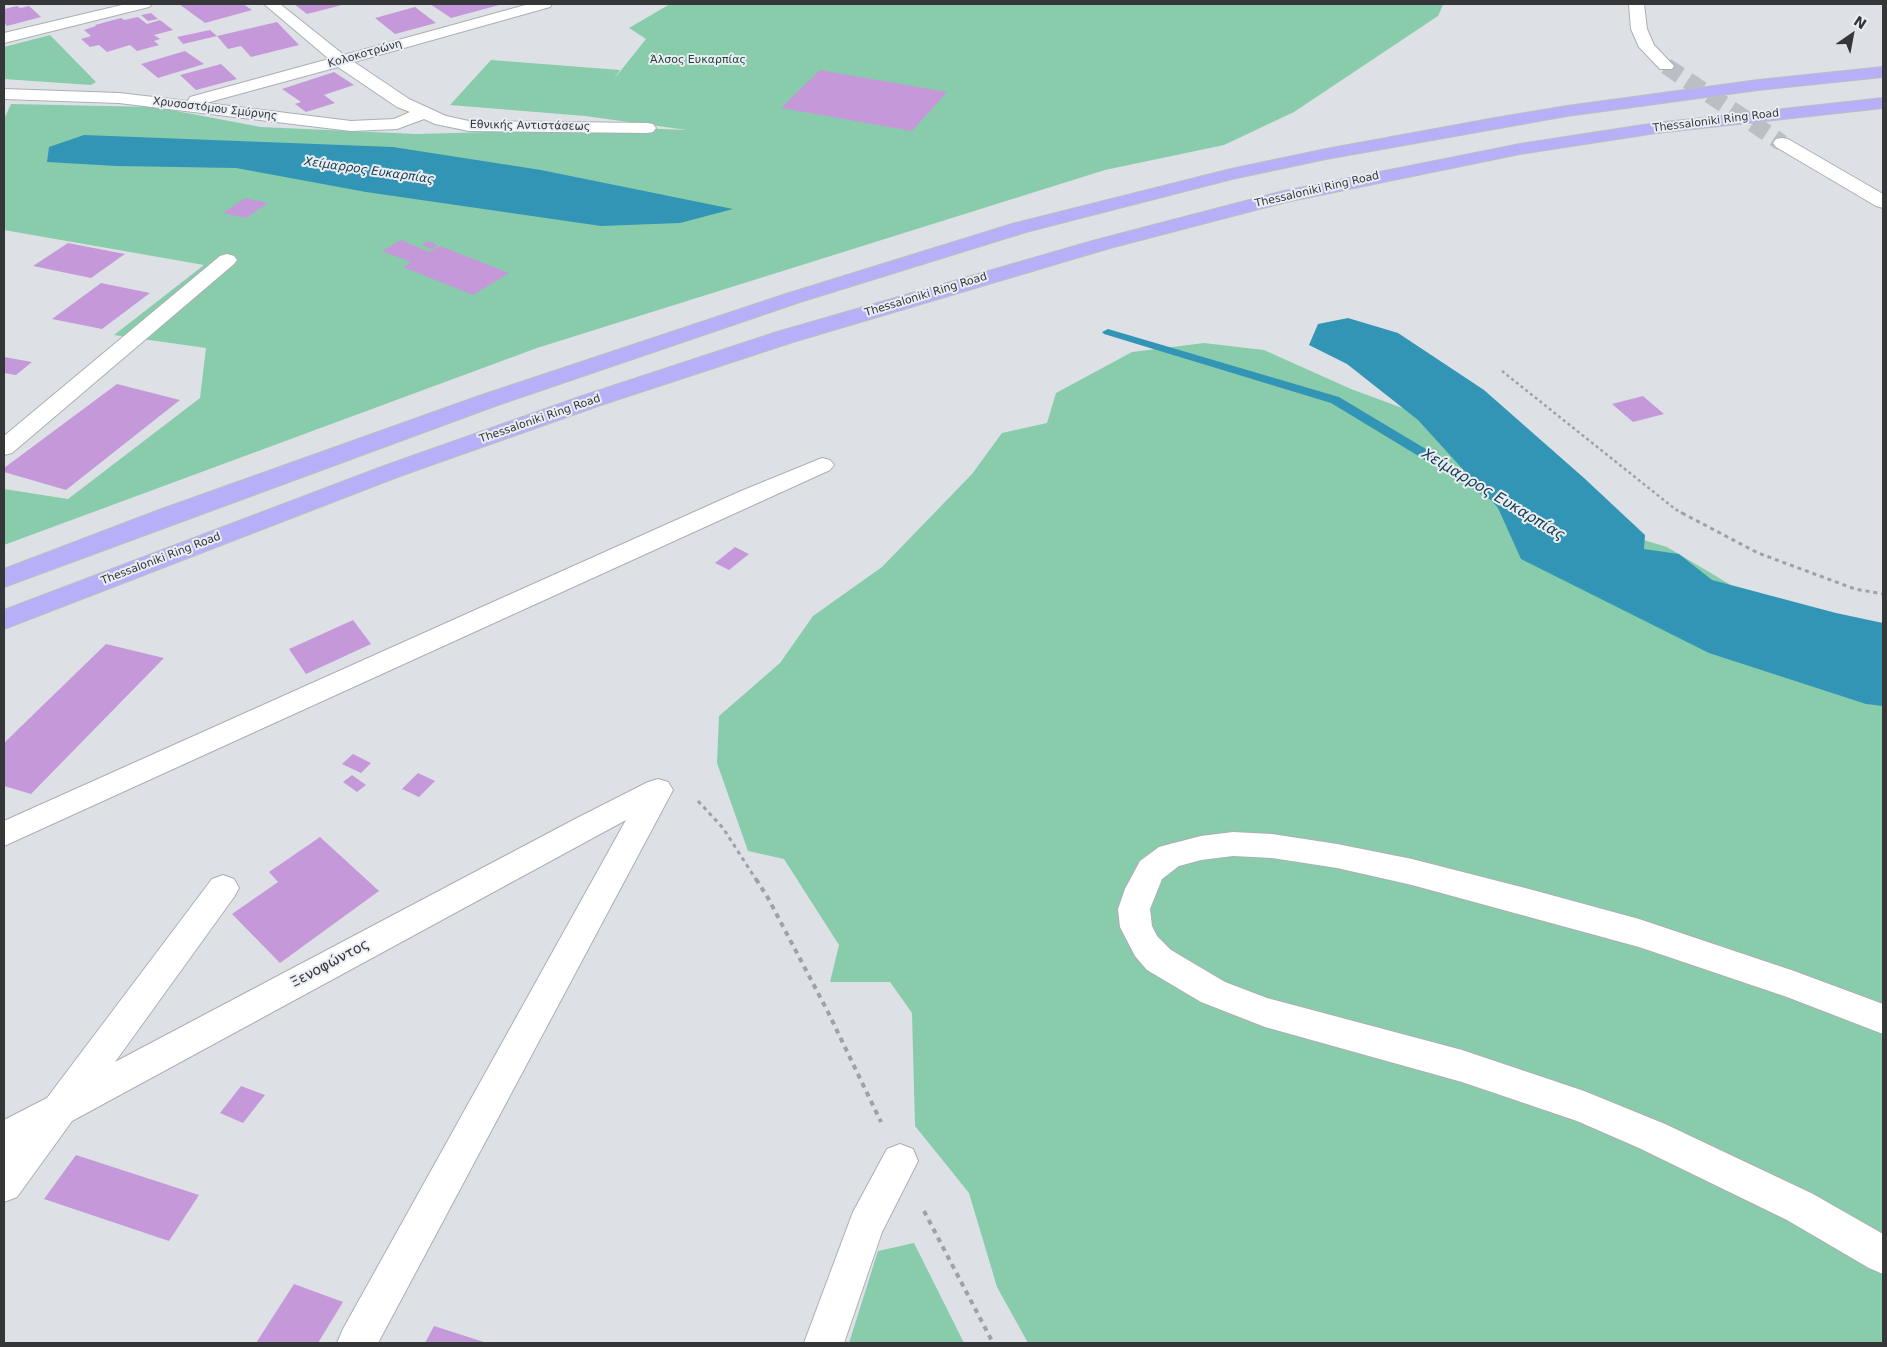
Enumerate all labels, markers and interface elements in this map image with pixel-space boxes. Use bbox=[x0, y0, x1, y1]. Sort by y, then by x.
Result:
north arrow bbox=[1827, 10, 1877, 60]
text: N bbox=[1851, 13, 1869, 32]
street label: Κολοκοτρώνη bbox=[326, 37, 404, 71]
park label: Άλσος Ευκαρπίας bbox=[650, 53, 746, 67]
street label: Χρυσοστόμου Σμύρνης bbox=[152, 95, 278, 123]
street label: Thessaloniki Ring Road bbox=[1652, 107, 1780, 135]
street label: Εθνικής Αντιστάσεως bbox=[470, 118, 590, 134]
water label: Χείμαρρος Ευκαρπίας bbox=[303, 155, 435, 187]
street label: Thessaloniki Ring Road bbox=[1254, 169, 1380, 211]
street label: Thessaloniki Ring Road bbox=[863, 270, 989, 320]
street label: Thessaloniki Ring Road bbox=[478, 392, 602, 446]
water label: Χείμαρρος Ευκαρπίας bbox=[1418, 445, 1568, 545]
street label: Thessaloniki Ring Road bbox=[99, 530, 223, 588]
street label: Ξενοφώντος bbox=[288, 936, 372, 992]

